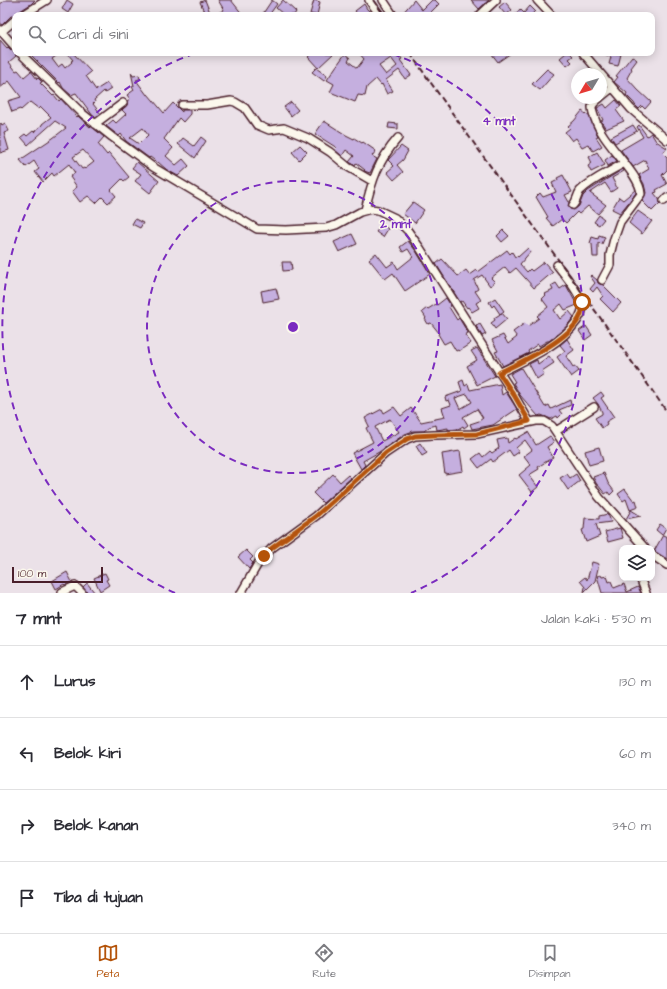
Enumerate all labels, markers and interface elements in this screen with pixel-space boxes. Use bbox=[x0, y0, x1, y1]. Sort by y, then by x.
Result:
search box bbox=[12, 12, 655, 56]
icon: search bbox=[26, 23, 48, 45]
text: Cari di sini bbox=[58, 24, 128, 45]
north arrow bbox=[571, 68, 607, 104]
text: 4 mnt bbox=[482, 113, 516, 130]
text: 2 mnt bbox=[379, 216, 412, 233]
route start bbox=[573, 293, 591, 311]
centre of rings bbox=[286, 320, 300, 334]
map controls bbox=[619, 545, 655, 581]
button: layers bbox=[619, 545, 655, 581]
route end bbox=[255, 547, 273, 565]
scale bar bbox=[12, 565, 103, 584]
text: 100 m bbox=[18, 566, 46, 581]
text: 7 mnt bbox=[16, 607, 62, 631]
text: Jalan kaki · 530 m bbox=[541, 610, 651, 628]
icon: ahead bbox=[16, 671, 38, 693]
text: Lurus bbox=[54, 671, 95, 692]
text: 130 m bbox=[619, 673, 651, 691]
icon: left bbox=[16, 743, 38, 765]
text: Belok kiri bbox=[54, 743, 121, 764]
text: 60 m bbox=[619, 745, 651, 763]
icon: right bbox=[16, 815, 38, 837]
text: Belok kanan bbox=[54, 815, 138, 836]
text: 340 m bbox=[612, 817, 651, 835]
icon: arrive bbox=[16, 887, 38, 909]
text: Tiba di tujuan bbox=[54, 887, 143, 908]
tab: Peta bbox=[96, 942, 119, 981]
tab: Rute bbox=[312, 942, 336, 981]
tab: Disimpan bbox=[529, 942, 571, 981]

